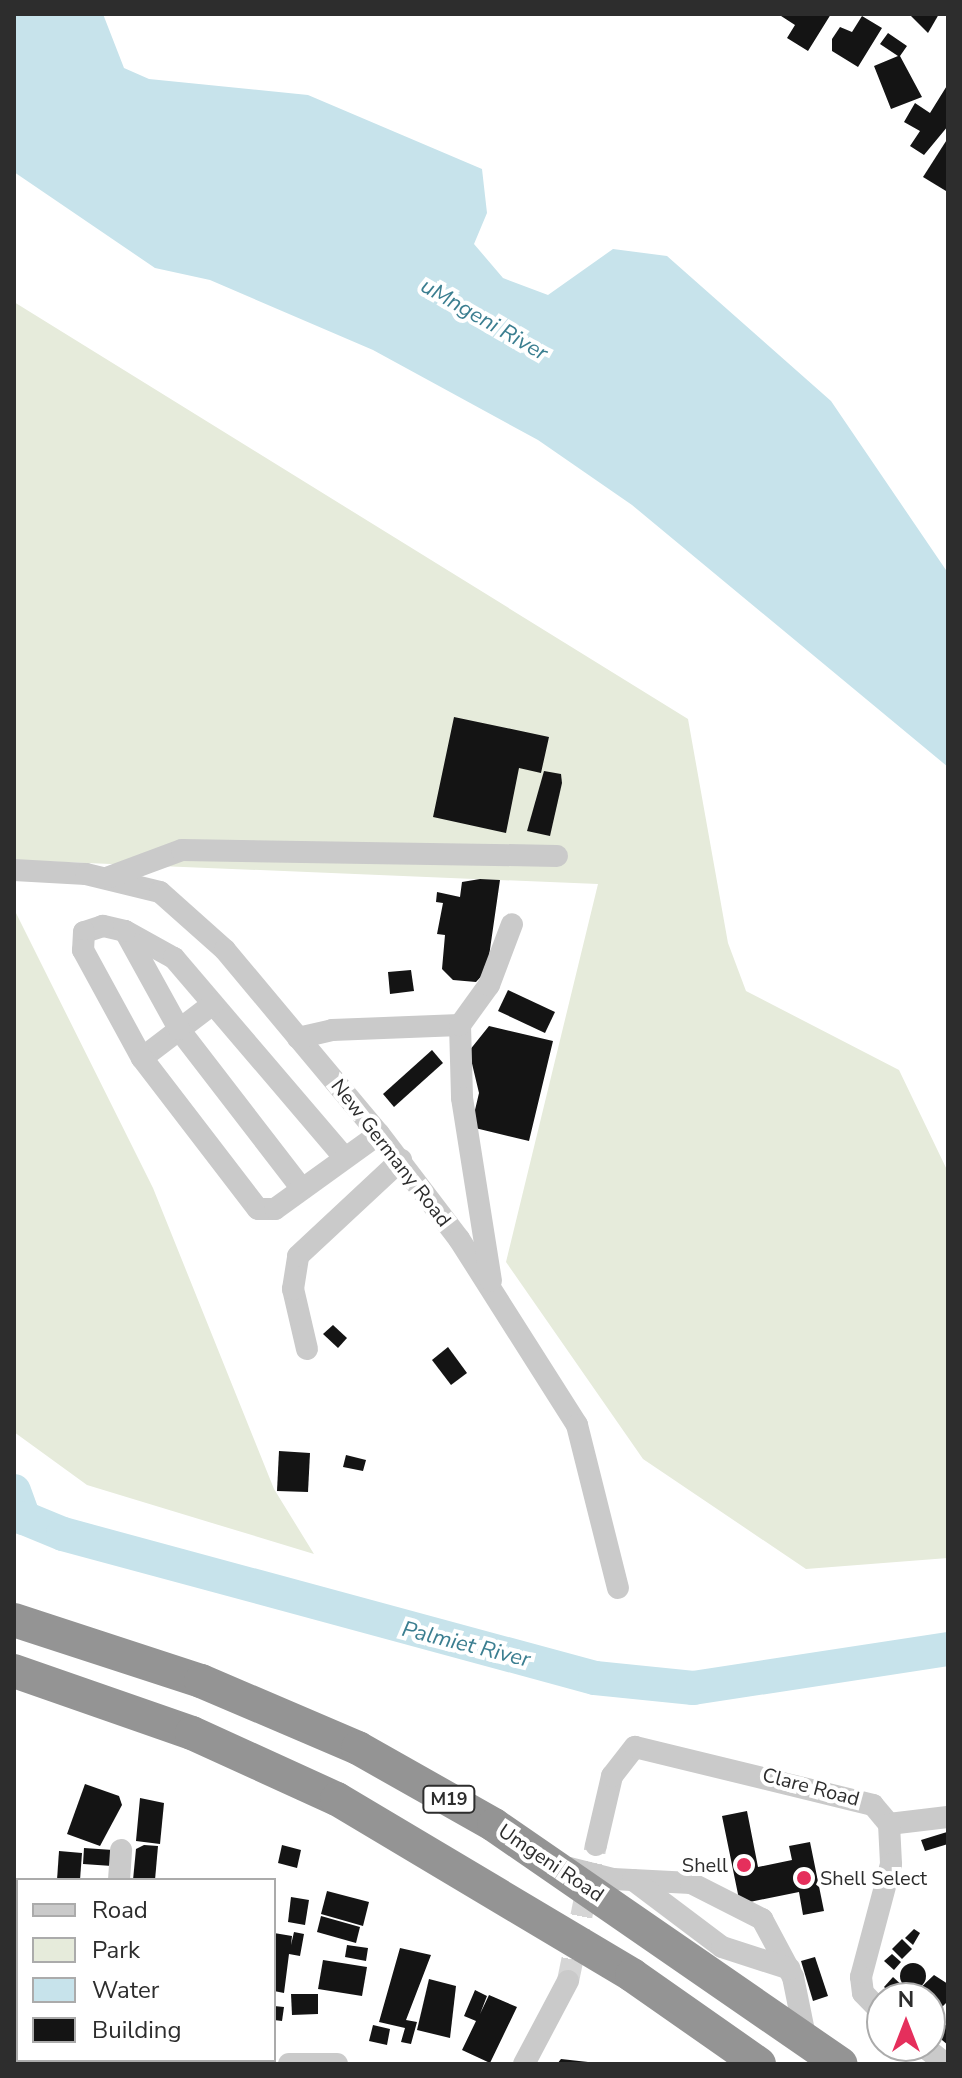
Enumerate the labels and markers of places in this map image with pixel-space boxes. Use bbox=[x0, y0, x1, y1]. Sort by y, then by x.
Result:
place label: Shell bbox=[682, 1853, 728, 1877]
marker: Shell bbox=[735, 1856, 753, 1874]
place label: Shell Select bbox=[820, 1866, 927, 1890]
marker: Shell Select bbox=[795, 1869, 813, 1887]

